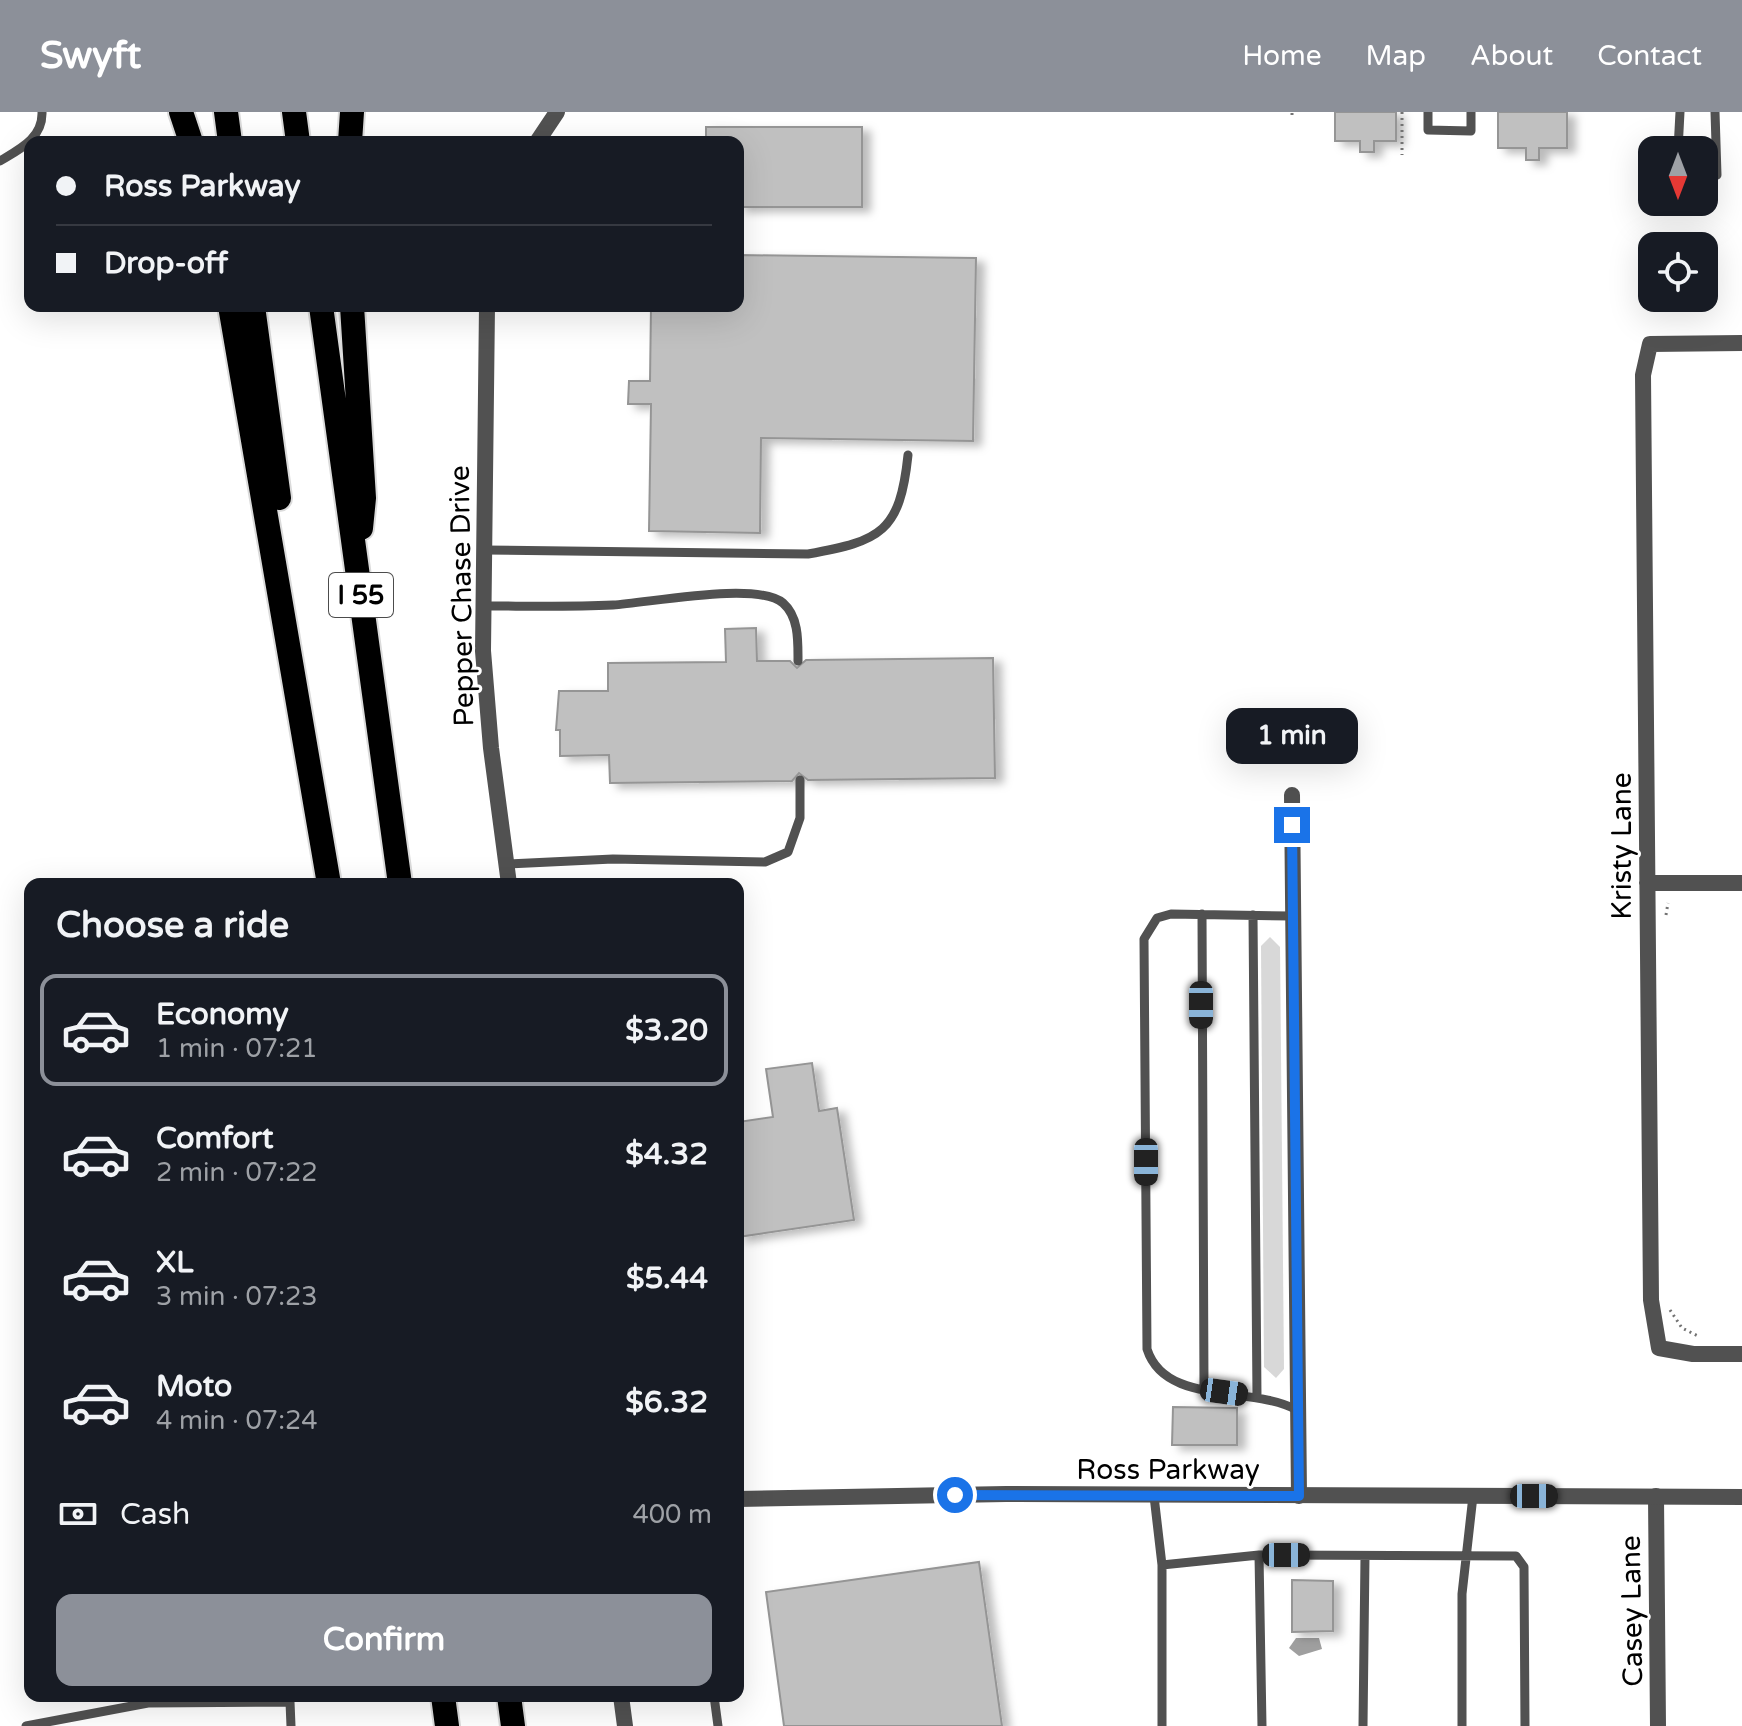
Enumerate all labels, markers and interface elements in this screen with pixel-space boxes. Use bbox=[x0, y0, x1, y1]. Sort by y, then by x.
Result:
text: Swyft bbox=[40, 33, 141, 79]
text: Home bbox=[1242, 39, 1322, 73]
text: Map bbox=[1366, 39, 1426, 73]
text: About bbox=[1470, 39, 1553, 73]
text: Contact bbox=[1597, 39, 1702, 73]
north arrow bbox=[1638, 136, 1718, 216]
map controls bbox=[1638, 136, 1718, 312]
text: Ross Parkway bbox=[104, 168, 301, 205]
button: locate bbox=[1638, 232, 1718, 312]
text: Drop-off bbox=[104, 245, 228, 282]
street label: Pepper Chase Drive bbox=[443, 465, 481, 727]
road number: I 55 bbox=[329, 573, 393, 617]
callout: 1 min bbox=[1226, 709, 1358, 765]
text: 1 min bbox=[1257, 720, 1327, 751]
street label: Kristy Lane bbox=[1605, 772, 1639, 920]
route end bbox=[1274, 807, 1310, 843]
text: Choose a ride bbox=[56, 904, 289, 947]
car bbox=[1189, 981, 1213, 1029]
icon: car bbox=[60, 994, 132, 1066]
text: Economy bbox=[156, 996, 289, 1033]
text: $3.20 bbox=[625, 1012, 708, 1049]
text: 1 min · 07:21 bbox=[156, 1033, 318, 1064]
icon: car bbox=[60, 1118, 132, 1190]
text: Comfort bbox=[156, 1120, 274, 1157]
text: $4.32 bbox=[625, 1136, 708, 1173]
car bbox=[1134, 1138, 1158, 1186]
text: 2 min · 07:22 bbox=[156, 1157, 318, 1188]
icon: car bbox=[60, 1242, 132, 1314]
text: XL bbox=[156, 1244, 193, 1281]
text: $5.44 bbox=[626, 1260, 708, 1297]
text: 3 min · 07:23 bbox=[156, 1281, 318, 1312]
icon: car bbox=[60, 1366, 132, 1438]
text: Moto bbox=[156, 1368, 232, 1405]
car bbox=[1199, 1377, 1249, 1407]
text: $6.32 bbox=[625, 1384, 708, 1421]
text: 4 min · 07:24 bbox=[156, 1405, 318, 1436]
street label: Ross Parkway bbox=[1076, 1453, 1260, 1487]
route start bbox=[937, 1477, 973, 1513]
car bbox=[1510, 1484, 1558, 1508]
icon: cash bbox=[56, 1492, 100, 1536]
text: Cash bbox=[120, 1496, 190, 1533]
text: 400 m bbox=[632, 1499, 712, 1530]
street label: Casey Lane bbox=[1614, 1535, 1650, 1687]
car bbox=[1262, 1543, 1310, 1567]
button: Confirm bbox=[56, 1594, 712, 1686]

